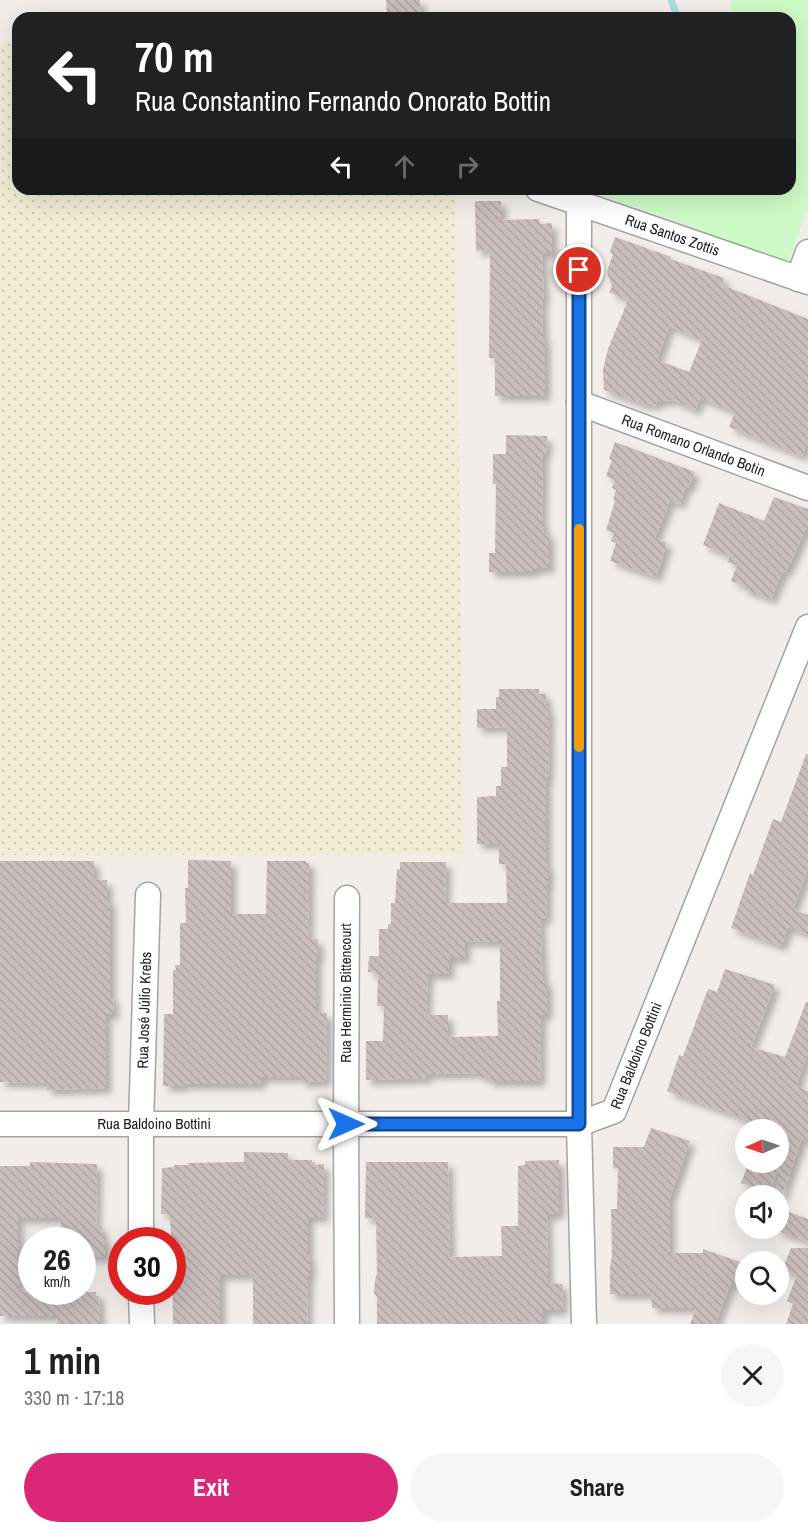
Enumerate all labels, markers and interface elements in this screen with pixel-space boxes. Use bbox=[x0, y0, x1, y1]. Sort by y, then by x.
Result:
text: 70 m bbox=[135, 29, 214, 85]
icon: left bbox=[36, 36, 114, 114]
text: Rua Constantino Fernando Onorato Bottin bbox=[135, 83, 551, 119]
icon: left bbox=[325, 150, 358, 183]
icon: ahead bbox=[388, 150, 421, 183]
icon: right bbox=[451, 150, 484, 183]
street label: Rua Santos Zottis bbox=[622, 209, 722, 261]
pin bbox=[553, 244, 604, 295]
icon: arrive bbox=[562, 253, 595, 286]
street label: Rua Romano Orlando Botin bbox=[619, 409, 768, 481]
street label: Rua Herminio Bittencourt bbox=[335, 923, 356, 1063]
street label: Rua José Júlio Krebs bbox=[132, 951, 156, 1069]
street label: Rua Baldoino Bottini bbox=[605, 999, 667, 1112]
position arrow bbox=[314, 1092, 378, 1156]
street label: Rua Baldoino Bottini bbox=[97, 1113, 211, 1134]
north arrow bbox=[735, 1119, 789, 1173]
map controls bbox=[735, 1119, 789, 1305]
button: sound bbox=[735, 1185, 789, 1239]
speed limit sign: 30 bbox=[108, 1227, 186, 1305]
text: 26 bbox=[43, 1239, 71, 1279]
button: search bbox=[735, 1251, 789, 1305]
text: km/h bbox=[44, 1271, 70, 1292]
text: 1 min bbox=[24, 1337, 101, 1385]
button: close bbox=[721, 1344, 784, 1407]
text: 330 m · 17:18 bbox=[24, 1384, 124, 1411]
button: Exit bbox=[24, 1453, 398, 1522]
button: Share bbox=[410, 1453, 784, 1522]

